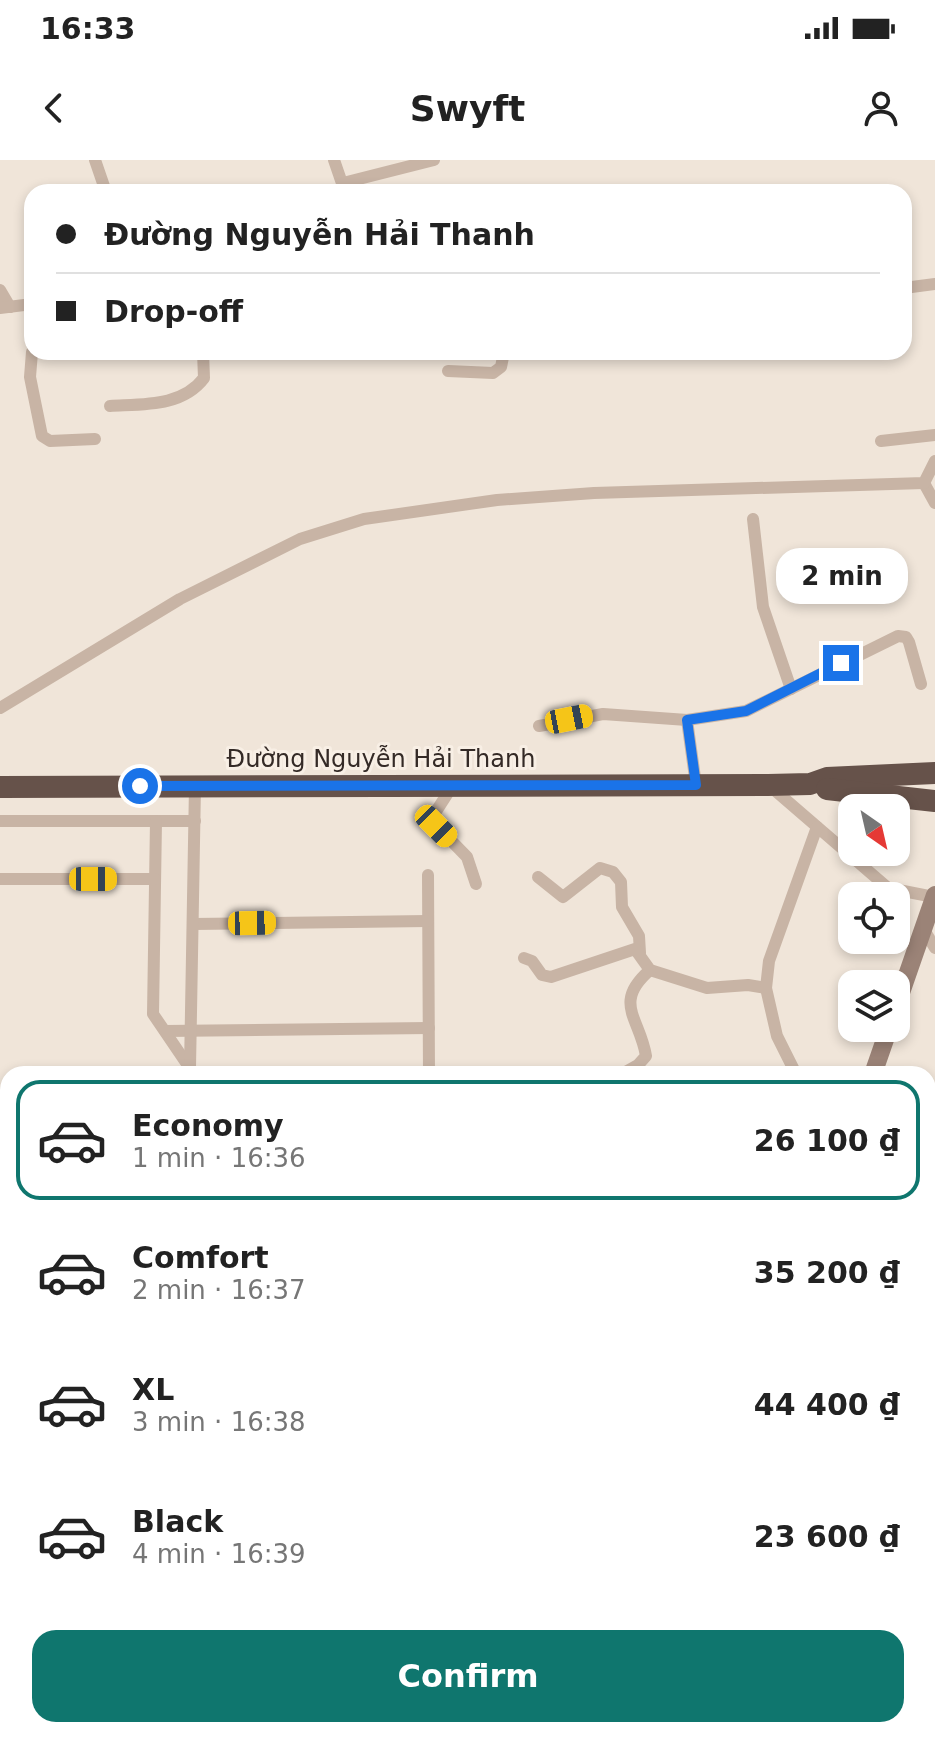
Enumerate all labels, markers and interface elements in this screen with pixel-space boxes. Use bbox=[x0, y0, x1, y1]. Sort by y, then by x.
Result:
text: 16:33 bbox=[40, 11, 136, 46]
icon: back bbox=[32, 86, 76, 130]
icon: person bbox=[859, 86, 903, 130]
text: Swyft bbox=[410, 88, 525, 129]
text: Đường Nguyễn Hải Thanh bbox=[104, 217, 535, 252]
text: Drop-off bbox=[104, 294, 243, 329]
callout: 2 min bbox=[775, 547, 907, 603]
text: 2 min bbox=[801, 561, 883, 591]
route end bbox=[823, 645, 859, 681]
car bbox=[543, 703, 595, 735]
street label: Đường Nguyễn Hải Thanh bbox=[227, 744, 535, 773]
route start bbox=[122, 768, 158, 804]
north arrow bbox=[838, 794, 910, 866]
map controls bbox=[838, 794, 910, 1042]
car bbox=[411, 801, 461, 851]
car bbox=[69, 867, 117, 891]
button: locate bbox=[838, 882, 910, 954]
car bbox=[228, 911, 276, 935]
button: layers bbox=[838, 970, 910, 1042]
icon: car bbox=[36, 1104, 108, 1176]
text: Economy bbox=[132, 1108, 284, 1143]
text: 26 100 ₫ bbox=[754, 1123, 900, 1158]
text: 1 min · 16:36 bbox=[132, 1143, 306, 1173]
icon: car bbox=[36, 1236, 108, 1308]
text: Comfort bbox=[132, 1240, 269, 1275]
text: 35 200 ₫ bbox=[754, 1255, 900, 1290]
text: 2 min · 16:37 bbox=[132, 1275, 306, 1305]
icon: car bbox=[36, 1368, 108, 1440]
text: XL bbox=[132, 1372, 174, 1407]
text: 44 400 ₫ bbox=[754, 1387, 900, 1422]
text: 3 min · 16:38 bbox=[132, 1407, 306, 1437]
icon: car bbox=[36, 1500, 108, 1572]
text: Black bbox=[132, 1504, 223, 1539]
text: 23 600 ₫ bbox=[754, 1519, 900, 1554]
text: 4 min · 16:39 bbox=[132, 1539, 306, 1569]
button: Confirm bbox=[32, 1630, 904, 1722]

